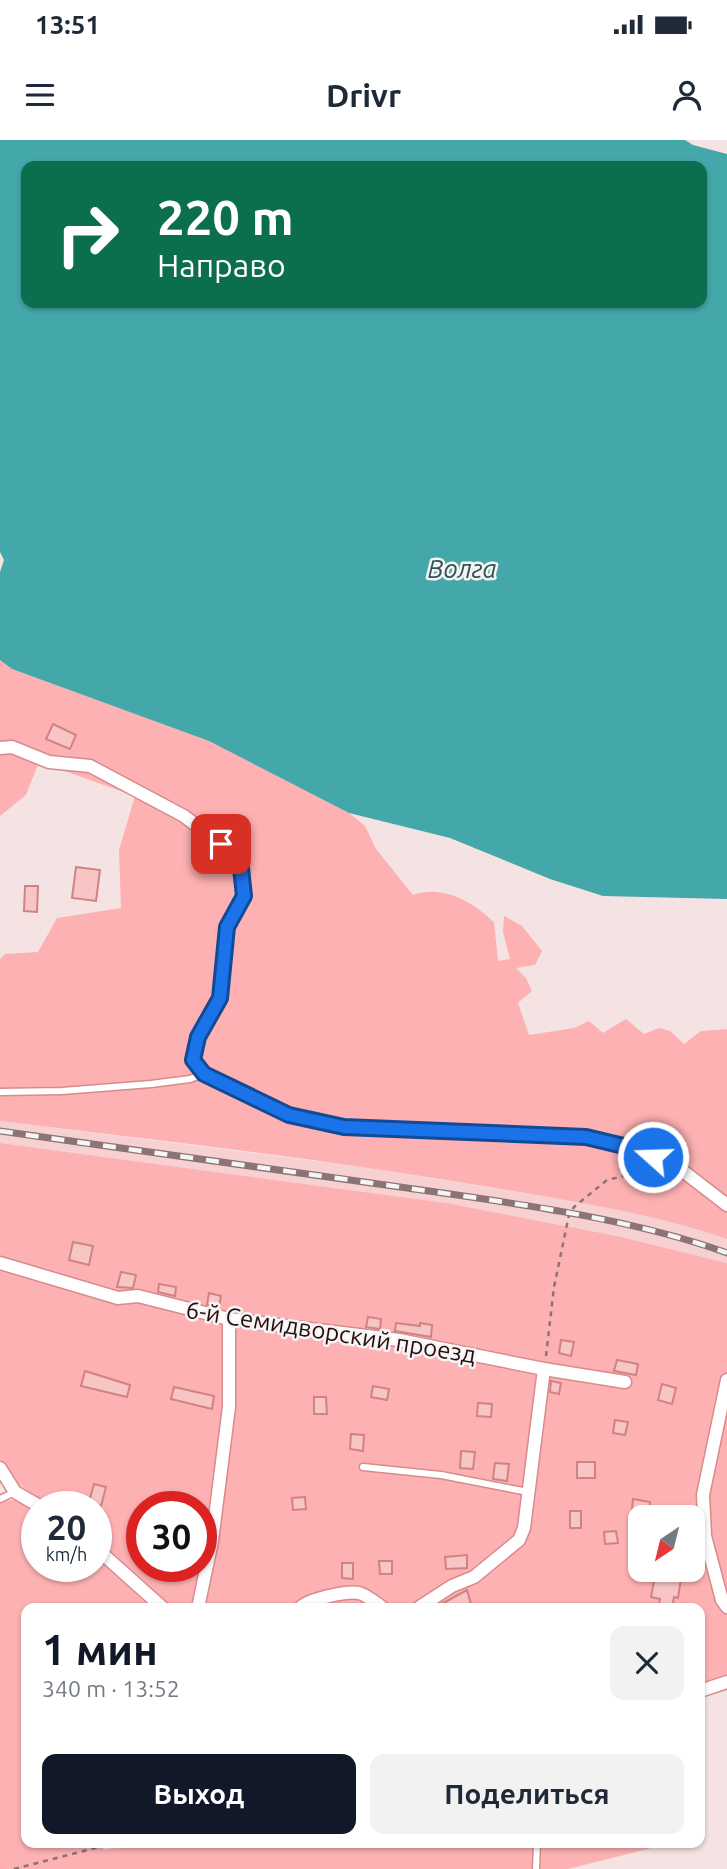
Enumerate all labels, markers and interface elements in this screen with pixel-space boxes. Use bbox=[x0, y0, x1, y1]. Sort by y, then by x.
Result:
text: 13:51 bbox=[35, 10, 100, 39]
icon: menu bbox=[21, 76, 59, 114]
icon: person bbox=[668, 76, 706, 114]
text: Drivr bbox=[326, 77, 401, 113]
icon: right bbox=[42, 189, 133, 280]
text: 220 m bbox=[157, 189, 294, 244]
text: Направо bbox=[157, 247, 286, 283]
water label: Волга bbox=[428, 554, 496, 583]
pin bbox=[191, 814, 251, 874]
icon: arrive bbox=[202, 825, 240, 863]
position arrow bbox=[616, 1120, 690, 1194]
street label: 6-й Семидворский проезд bbox=[184, 1296, 478, 1368]
speed limit sign: 30 bbox=[126, 1491, 217, 1582]
north arrow bbox=[628, 1505, 705, 1582]
map controls bbox=[628, 1505, 705, 1582]
text: 20 bbox=[47, 1507, 86, 1547]
text: km/h bbox=[46, 1544, 87, 1564]
text: 1 мин bbox=[42, 1626, 158, 1673]
button: close bbox=[610, 1626, 684, 1700]
text: 340 m · 13:52 bbox=[42, 1676, 180, 1701]
button: Выход bbox=[42, 1754, 356, 1834]
button: Поделиться bbox=[370, 1754, 684, 1834]

